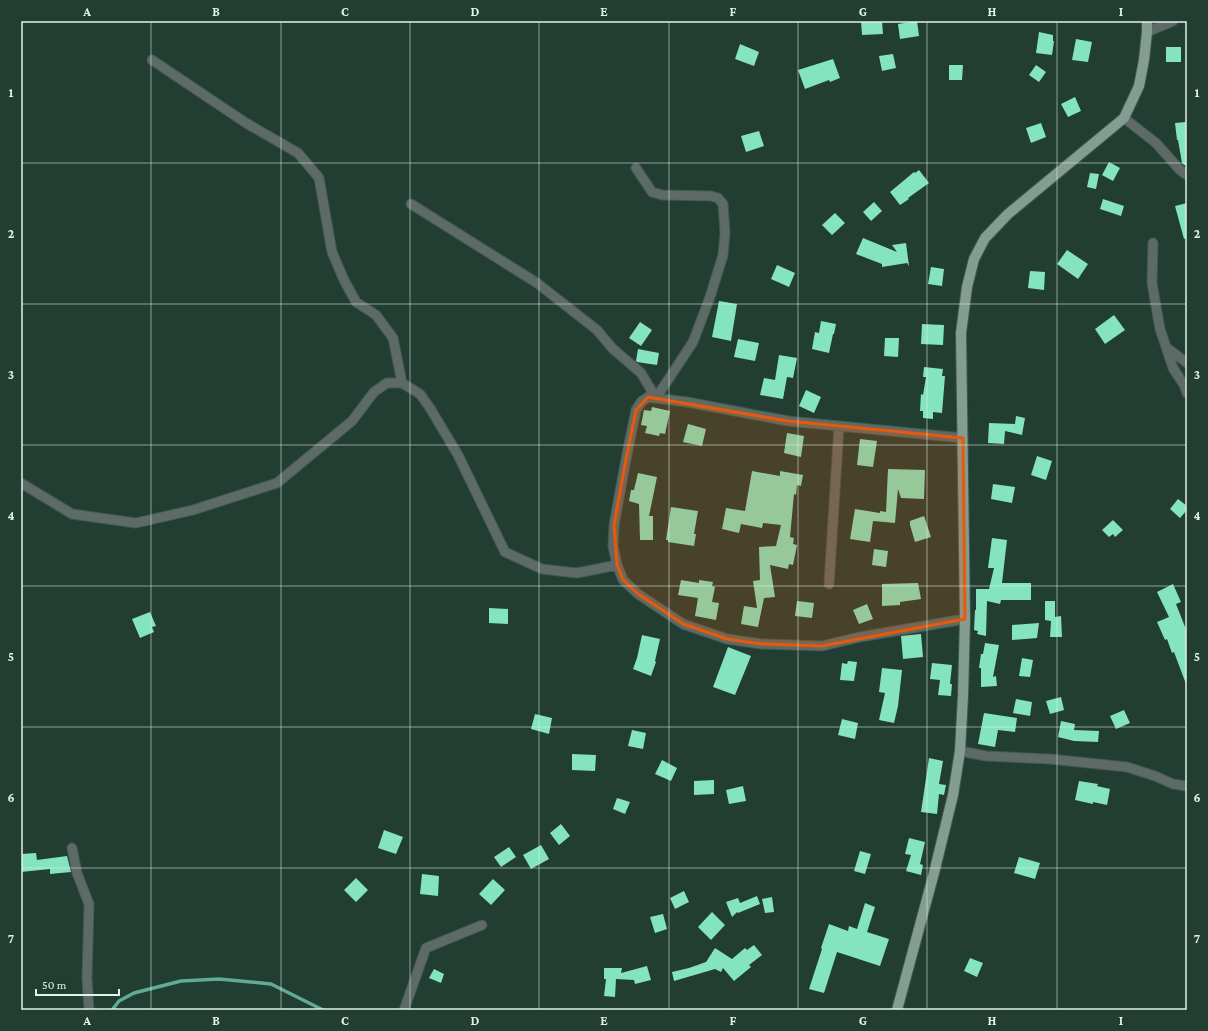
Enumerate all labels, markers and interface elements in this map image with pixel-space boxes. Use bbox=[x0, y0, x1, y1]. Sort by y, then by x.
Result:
text: A bbox=[82, 4, 91, 19]
text: B bbox=[212, 4, 220, 19]
text: C bbox=[341, 4, 349, 19]
text: D bbox=[471, 4, 480, 19]
text: E bbox=[600, 4, 608, 19]
text: F bbox=[730, 4, 737, 19]
text: G bbox=[859, 4, 867, 19]
text: H bbox=[988, 4, 997, 19]
text: I bbox=[1119, 4, 1123, 19]
text: 1 bbox=[9, 85, 14, 100]
text: 1 bbox=[1195, 85, 1200, 100]
text: 2 bbox=[8, 226, 15, 241]
text: 2 bbox=[1194, 226, 1201, 241]
text: 3 bbox=[8, 367, 14, 382]
text: 3 bbox=[1194, 367, 1200, 382]
text: 4 bbox=[7, 508, 15, 523]
text: 4 bbox=[1193, 508, 1201, 523]
text: 5 bbox=[8, 649, 14, 664]
text: 5 bbox=[1194, 649, 1200, 664]
text: 6 bbox=[7, 790, 15, 805]
text: 6 bbox=[1193, 790, 1201, 805]
text: 7 bbox=[8, 931, 14, 946]
text: 7 bbox=[1194, 931, 1200, 946]
scale bar bbox=[36, 971, 119, 997]
text: 50 m bbox=[42, 978, 67, 992]
text: A bbox=[82, 1013, 91, 1028]
text: B bbox=[212, 1013, 220, 1028]
text: C bbox=[341, 1013, 349, 1028]
text: D bbox=[471, 1013, 480, 1028]
text: E bbox=[600, 1013, 608, 1028]
text: F bbox=[730, 1013, 737, 1028]
text: G bbox=[859, 1013, 867, 1028]
text: H bbox=[988, 1013, 997, 1028]
text: I bbox=[1119, 1013, 1123, 1028]

